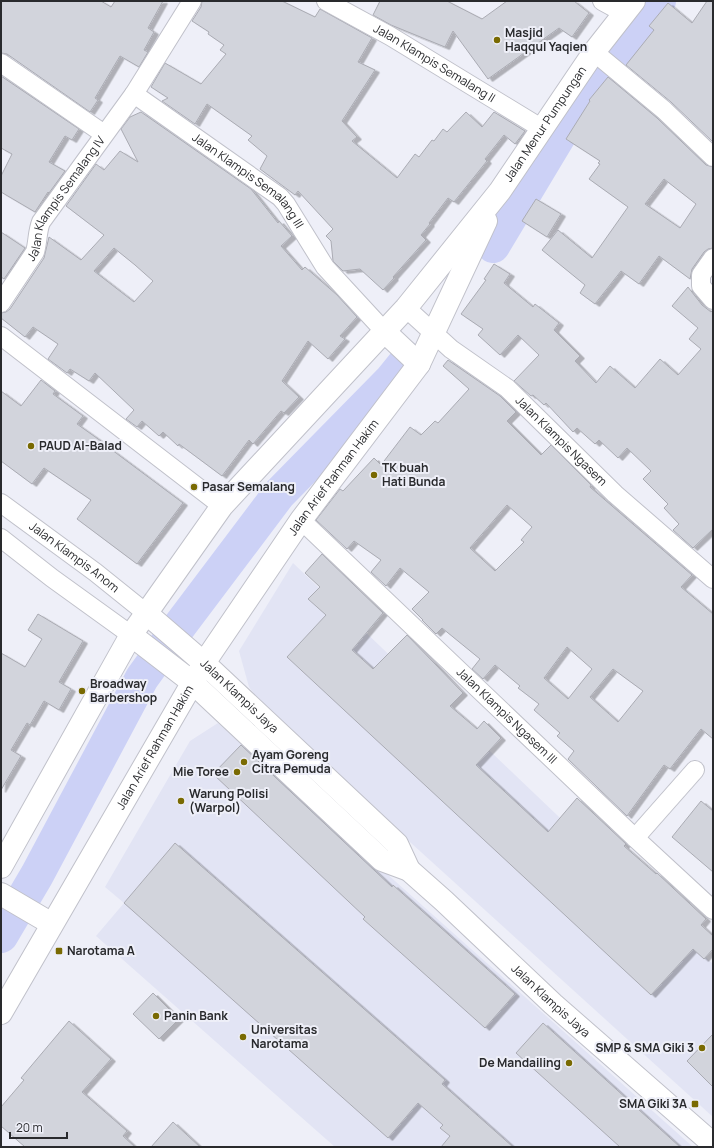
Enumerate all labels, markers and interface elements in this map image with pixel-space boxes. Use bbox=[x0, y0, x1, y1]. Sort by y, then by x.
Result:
street label: Jalan Klampis Semalang II bbox=[371, 20, 499, 106]
place label: Masjid Haqqul Yaqien bbox=[505, 24, 587, 55]
marker: Masjid Haqqul Yaqien bbox=[492, 35, 502, 45]
street label: Jalan Menur Pumpungan bbox=[500, 63, 590, 185]
street label: Jalan Klampis Semalang III bbox=[189, 129, 308, 231]
street label: Jalan Klampis Semalang IV bbox=[22, 132, 109, 264]
street label: Jalan Klampis Ngasem bbox=[512, 392, 611, 490]
street label: Jalan Arief Rahman Hakim bbox=[284, 415, 382, 539]
place label: PAUD Al-Balad bbox=[39, 437, 122, 454]
marker: PAUD Al-Balad bbox=[26, 441, 36, 451]
place label: TK buah Hati Bunda bbox=[382, 459, 445, 490]
marker: TK buah Hati Bunda bbox=[369, 470, 379, 480]
place label: Pasar Semalang bbox=[202, 478, 295, 495]
marker: Pasar Semalang bbox=[189, 482, 199, 492]
street label: Jalan Klampis Anom bbox=[26, 517, 123, 596]
street label: Jalan Klampis Jaya bbox=[197, 655, 282, 737]
street label: Jalan Klampis Ngasem III bbox=[453, 663, 561, 767]
place label: Broadway Barbershop bbox=[90, 675, 157, 706]
street label: Jalan Arief Rahman Hakim bbox=[112, 682, 197, 813]
marker: Broadway Barbershop bbox=[77, 686, 87, 696]
place label: Ayam Goreng Citra Pemuda bbox=[252, 746, 331, 777]
marker: Ayam Goreng Citra Pemuda bbox=[239, 757, 249, 767]
place label: Mie Toree bbox=[173, 763, 229, 780]
marker: Mie Toree bbox=[232, 767, 242, 777]
place label: Warung Polisi (Warpol) bbox=[189, 785, 268, 816]
marker: Warung Polisi (Warpol) bbox=[176, 796, 186, 806]
place label: Narotama A bbox=[67, 942, 135, 959]
marker: Narotama A bbox=[54, 946, 64, 956]
street label: Jalan Klampis Jaya bbox=[508, 960, 594, 1041]
place label: Panin Bank bbox=[164, 1007, 228, 1024]
marker: Panin Bank bbox=[151, 1011, 161, 1021]
place label: Universitas Narotama bbox=[251, 1021, 318, 1052]
marker: Universitas Narotama bbox=[238, 1032, 248, 1042]
place label: SMP & SMA Giki 3 bbox=[595, 1039, 694, 1056]
marker: SMP & SMA Giki 3 bbox=[697, 1043, 707, 1053]
place label: De Mandailing bbox=[479, 1054, 561, 1071]
marker: De Mandailing bbox=[564, 1058, 574, 1068]
place label: SMA Giki 3A bbox=[619, 1095, 687, 1112]
marker: SMA Giki 3A bbox=[690, 1099, 700, 1109]
scale bar bbox=[10, 1114, 67, 1140]
text: 20 m bbox=[16, 1119, 43, 1136]

